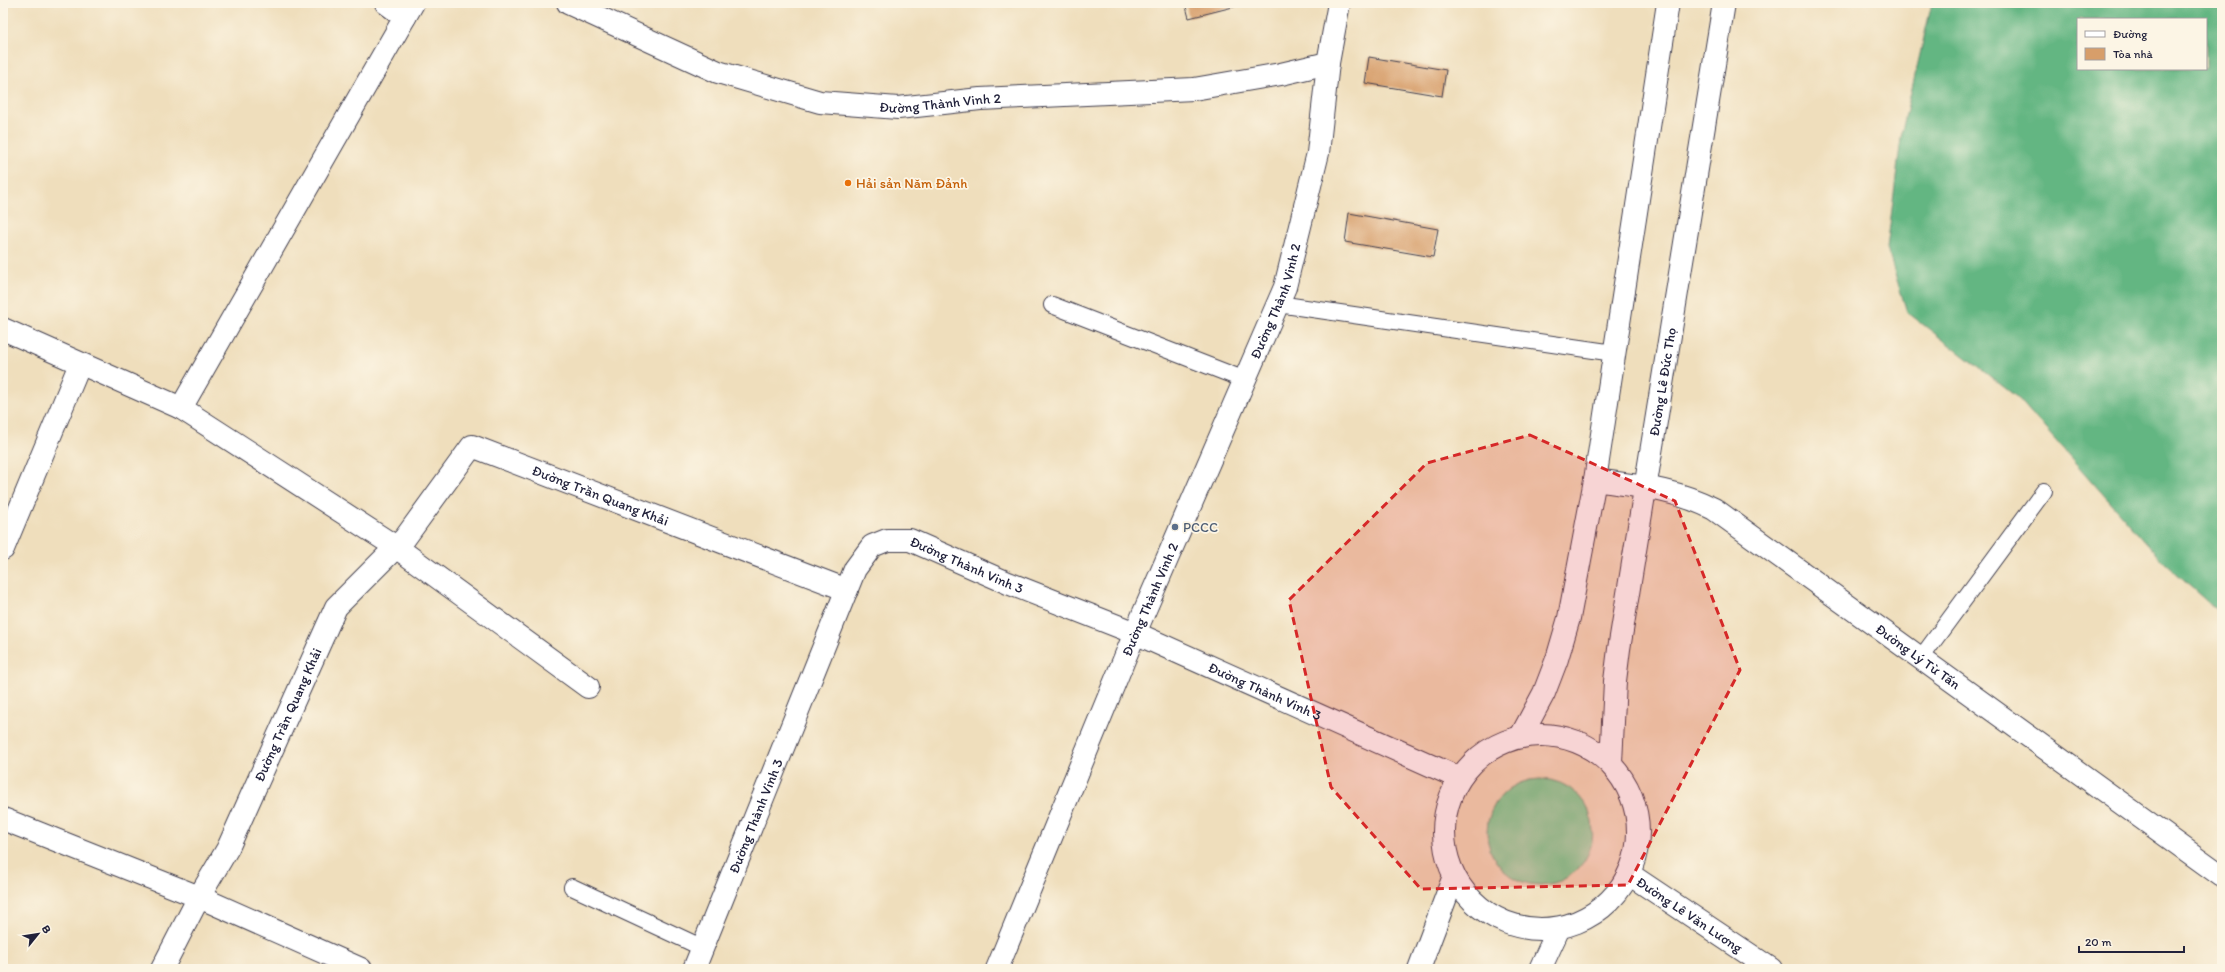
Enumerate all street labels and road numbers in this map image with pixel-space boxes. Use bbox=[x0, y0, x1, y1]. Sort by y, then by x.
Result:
street label: Đường Thành Vinh 2 bbox=[879, 90, 1002, 117]
street label: Đường Thành Vinh 2 bbox=[1246, 241, 1304, 361]
street label: Đường Lê Đức Thọ bbox=[1645, 326, 1680, 437]
street label: Đường Trần Quang Khải bbox=[530, 461, 671, 529]
street label: Đường Thành Vinh 3 bbox=[907, 533, 1026, 597]
street label: Đường Thành Vinh 2 bbox=[1118, 539, 1182, 659]
street label: Đường Lý Từ Tấn bbox=[1872, 620, 1964, 693]
street label: Đường Trần Quang Khải bbox=[250, 645, 325, 784]
street label: Đường Thành Vinh 3 bbox=[1206, 659, 1325, 724]
street label: Đường Thành Vinh 3 bbox=[725, 756, 786, 876]
street label: Đường Lê Văn Lương bbox=[1633, 873, 1747, 957]

